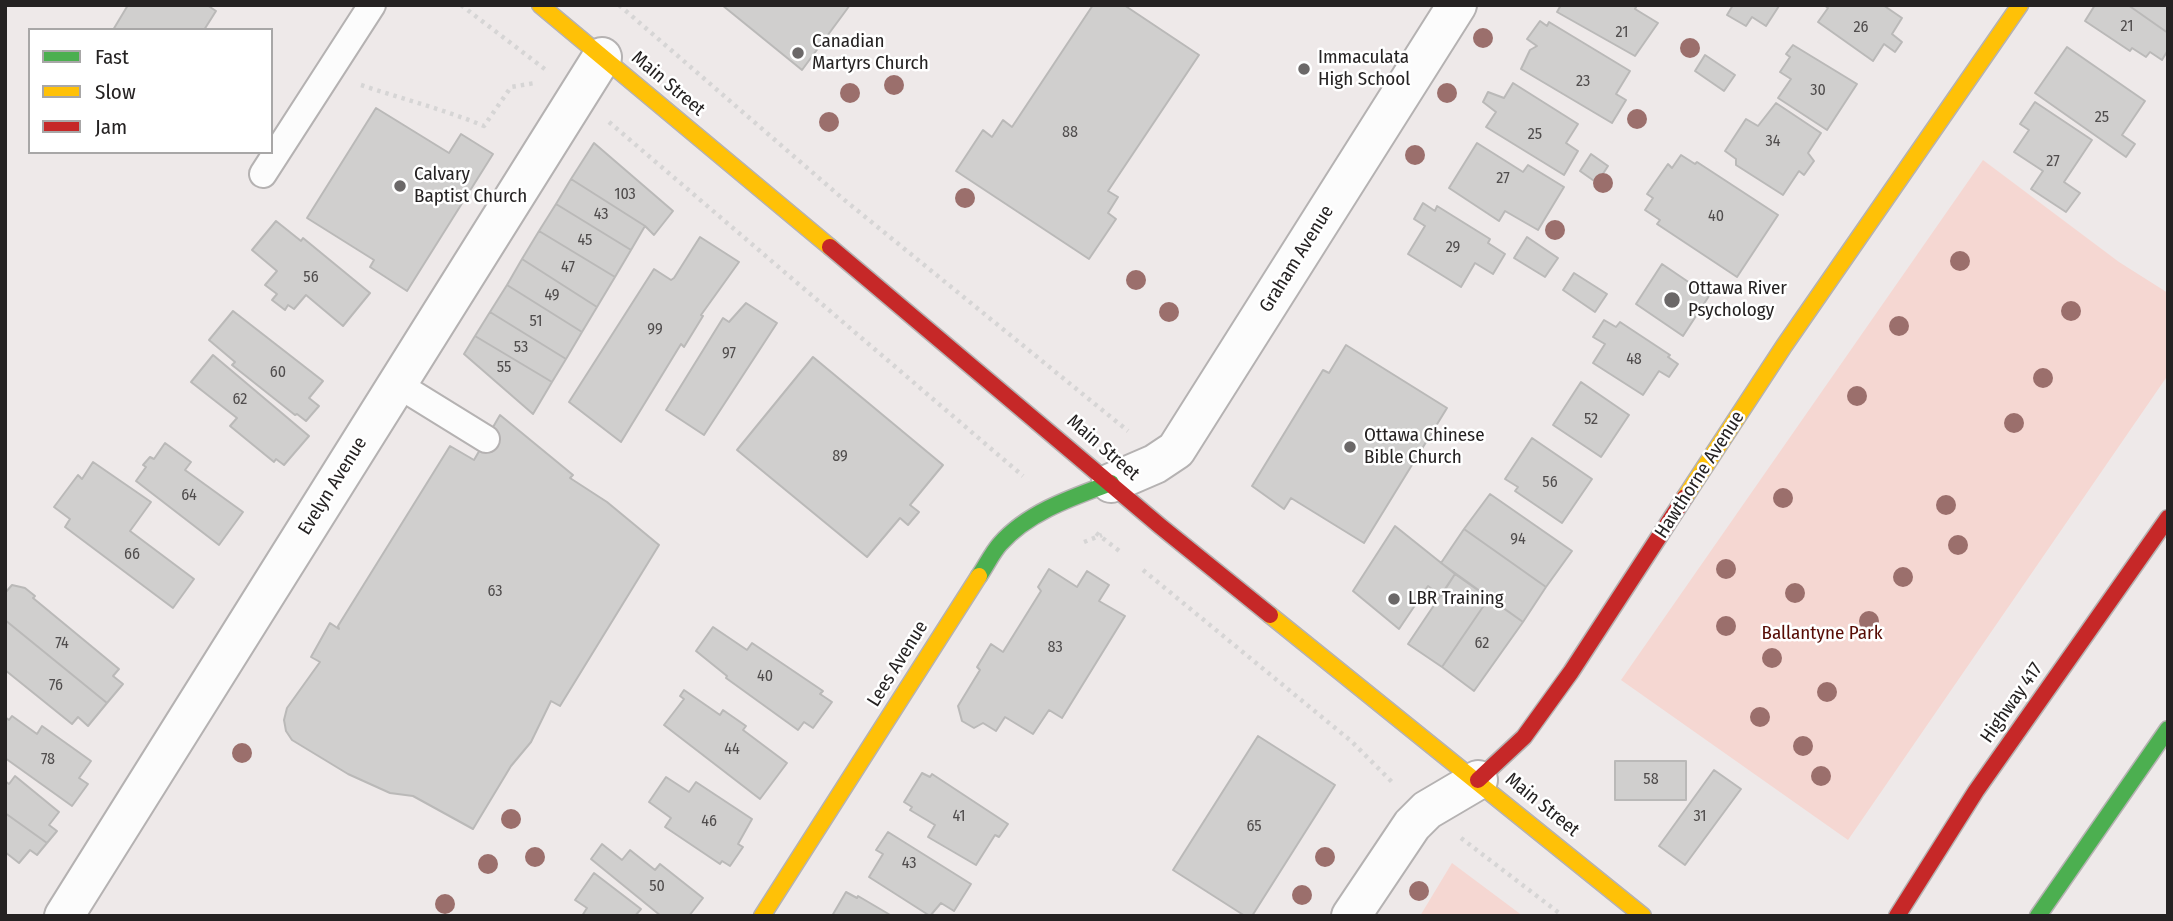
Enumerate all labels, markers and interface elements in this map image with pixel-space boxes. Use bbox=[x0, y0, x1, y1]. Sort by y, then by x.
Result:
house number: 21 bbox=[2121, 17, 2133, 37]
house number: 26 bbox=[1854, 18, 1868, 38]
house number: 21 bbox=[1616, 23, 1628, 43]
legend bbox=[28, 28, 273, 154]
place label: Canadian Martyrs Church bbox=[812, 31, 929, 75]
text: Fast bbox=[95, 44, 129, 70]
marker: Canadian Martyrs Church bbox=[790, 45, 806, 61]
street label: Main Street bbox=[627, 47, 709, 121]
place label: Immaculata High School bbox=[1318, 47, 1410, 91]
marker: Immaculata High School bbox=[1296, 61, 1312, 77]
house number: 23 bbox=[1576, 72, 1590, 92]
text: Slow bbox=[95, 79, 136, 105]
house number: 30 bbox=[1810, 81, 1826, 101]
house number: 25 bbox=[2095, 108, 2109, 128]
text: Jam bbox=[95, 114, 127, 140]
house number: 88 bbox=[1062, 123, 1078, 143]
house number: 25 bbox=[1528, 125, 1542, 145]
house number: 34 bbox=[1766, 132, 1780, 152]
house number: 27 bbox=[2046, 152, 2060, 172]
place label: Calvary Baptist Church bbox=[414, 164, 527, 208]
house number: 27 bbox=[1496, 169, 1510, 189]
marker: Calvary Baptist Church bbox=[392, 178, 408, 194]
house number: 103 bbox=[614, 185, 636, 205]
street label: Graham Avenue bbox=[1255, 201, 1339, 317]
house number: 43 bbox=[594, 205, 608, 225]
house number: 40 bbox=[1708, 207, 1724, 227]
house number: 45 bbox=[578, 231, 592, 251]
house number: 29 bbox=[1446, 238, 1460, 258]
house number: 47 bbox=[561, 258, 575, 278]
house number: 56 bbox=[303, 268, 319, 288]
place label: Ottawa River Psychology bbox=[1688, 278, 1787, 322]
house number: 49 bbox=[544, 286, 560, 306]
marker: Ottawa River Psychology bbox=[1662, 290, 1682, 310]
house number: 51 bbox=[530, 312, 542, 332]
house number: 99 bbox=[647, 320, 663, 340]
house number: 53 bbox=[514, 338, 528, 358]
house number: 97 bbox=[722, 344, 736, 364]
house number: 48 bbox=[1626, 350, 1642, 370]
house number: 55 bbox=[497, 358, 511, 378]
house number: 60 bbox=[270, 363, 286, 383]
house number: 62 bbox=[233, 390, 247, 410]
street label: Hawthorne Avenue bbox=[1650, 407, 1750, 543]
street label: Main Street bbox=[1062, 410, 1144, 486]
house number: 52 bbox=[1584, 410, 1598, 430]
place label: Ottawa Chinese Bible Church bbox=[1364, 425, 1485, 469]
street label: Evelyn Avenue bbox=[294, 433, 372, 539]
marker: Ottawa Chinese Bible Church bbox=[1342, 439, 1358, 455]
house number: 89 bbox=[832, 447, 848, 467]
house number: 56 bbox=[1542, 473, 1558, 493]
house number: 64 bbox=[181, 486, 197, 506]
house number: 94 bbox=[1510, 530, 1526, 550]
house number: 66 bbox=[124, 545, 140, 565]
house number: 63 bbox=[487, 582, 503, 602]
place label: LBR Training bbox=[1408, 588, 1504, 610]
marker: LBR Training bbox=[1386, 591, 1402, 607]
street label: Lees Avenue bbox=[863, 617, 933, 711]
park label: Ballantyne Park bbox=[1761, 623, 1883, 645]
house number: 74 bbox=[55, 634, 69, 654]
house number: 62 bbox=[1475, 634, 1489, 654]
house number: 83 bbox=[1047, 638, 1063, 658]
street label: Highway 417 bbox=[1976, 659, 2048, 747]
house number: 40 bbox=[757, 667, 773, 687]
house number: 76 bbox=[49, 676, 63, 696]
house number: 44 bbox=[724, 740, 740, 760]
house number: 78 bbox=[41, 750, 55, 770]
street label: Main Street bbox=[1500, 768, 1584, 842]
house number: 58 bbox=[1643, 770, 1659, 790]
house number: 41 bbox=[952, 807, 966, 827]
house number: 31 bbox=[1693, 807, 1707, 827]
house number: 46 bbox=[701, 812, 717, 832]
house number: 65 bbox=[1246, 817, 1262, 837]
house number: 43 bbox=[902, 854, 916, 874]
house number: 50 bbox=[649, 877, 665, 897]

